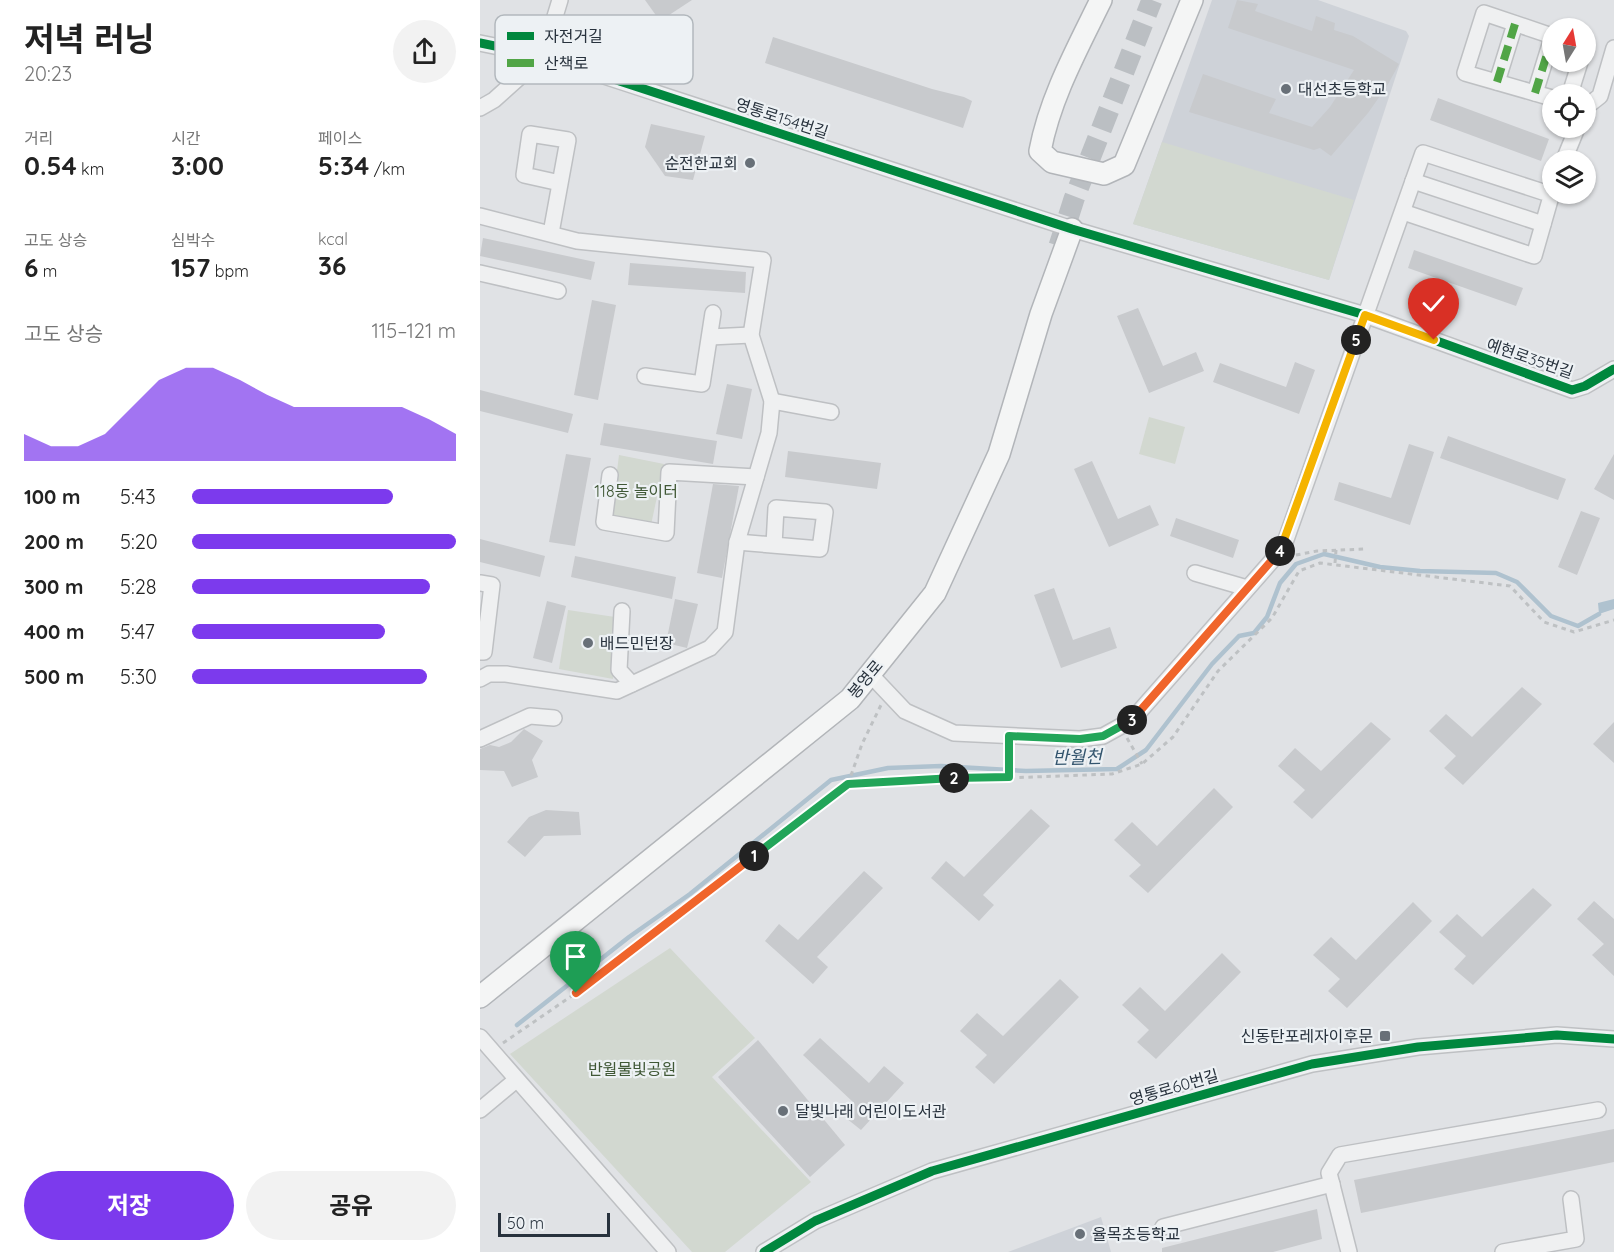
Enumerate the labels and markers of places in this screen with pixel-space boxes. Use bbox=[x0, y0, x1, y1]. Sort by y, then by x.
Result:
place label: 대선초등학교 bbox=[1298, 79, 1386, 99]
marker: 대선초등학교 bbox=[1279, 82, 1293, 96]
place label: 순전한교회 bbox=[664, 153, 738, 173]
marker: 순전한교회 bbox=[743, 156, 757, 170]
pin bbox=[1408, 278, 1459, 340]
pin: 5 bbox=[1341, 325, 1371, 355]
pin: 4 bbox=[1265, 536, 1295, 566]
place label: 배드민턴장 bbox=[600, 633, 674, 653]
marker: 배드민턴장 bbox=[581, 636, 595, 650]
pin: 3 bbox=[1117, 705, 1147, 735]
pin: 2 bbox=[939, 763, 969, 793]
pin: 1 bbox=[739, 841, 769, 871]
pin bbox=[550, 931, 601, 993]
place label: 신동탄포레자이후문 bbox=[1241, 1026, 1373, 1046]
marker: 신동탄포레자이후문 bbox=[1378, 1029, 1392, 1043]
place label: 달빛나래 어린이도서관 bbox=[795, 1101, 947, 1121]
marker: 달빛나래 어린이도서관 bbox=[776, 1104, 790, 1118]
place label: 율목초등학교 bbox=[1092, 1224, 1180, 1244]
marker: 율목초등학교 bbox=[1073, 1227, 1087, 1241]

